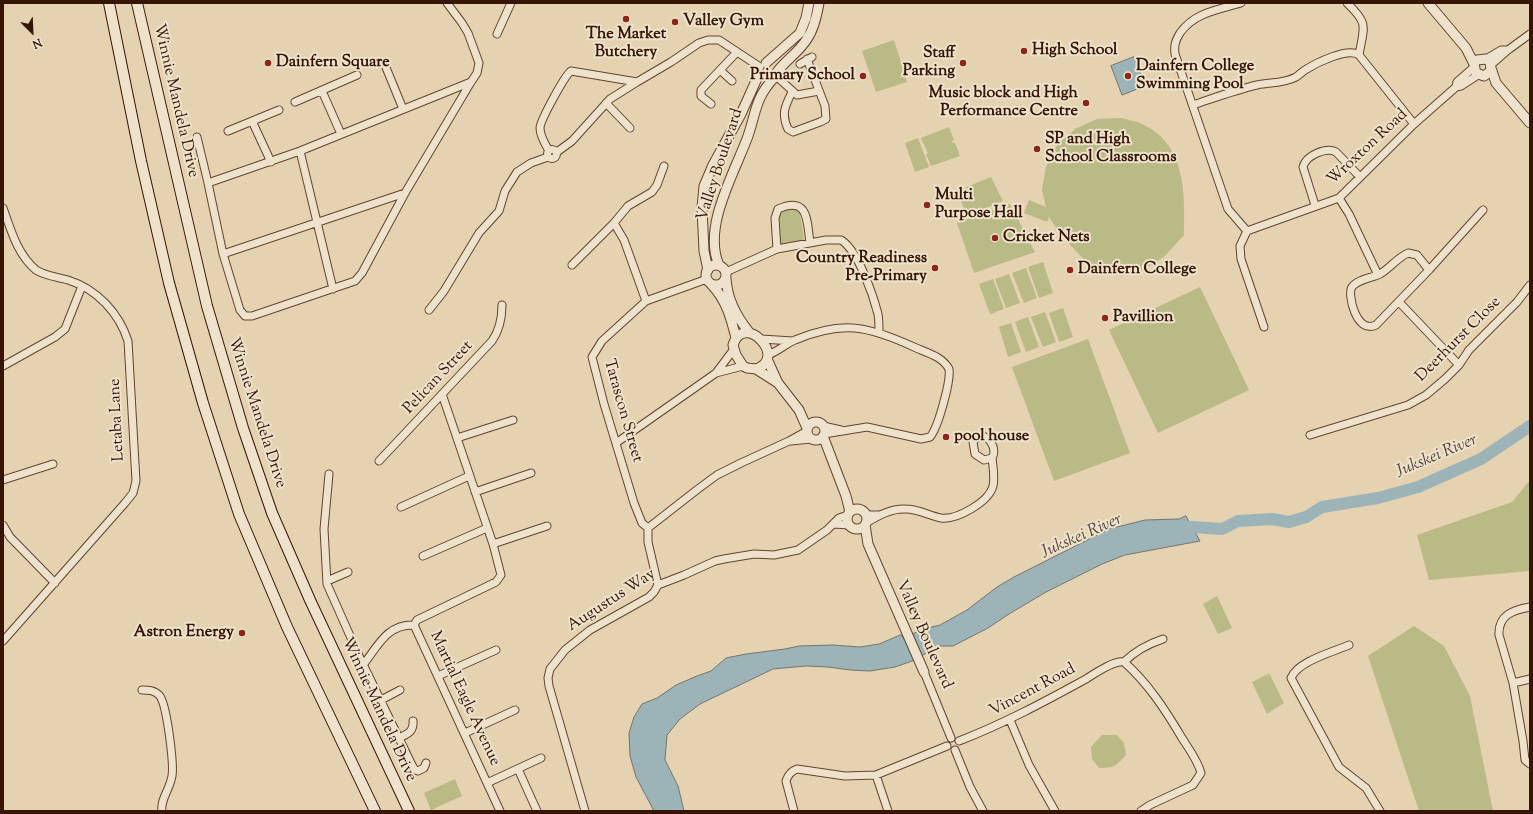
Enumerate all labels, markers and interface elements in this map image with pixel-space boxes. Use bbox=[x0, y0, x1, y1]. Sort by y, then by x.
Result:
north arrow bbox=[12, 12, 52, 52]
place label: Valley Gym bbox=[683, 12, 764, 32]
marker: The Market Butchery bbox=[621, 14, 631, 24]
marker: Valley Gym bbox=[670, 17, 680, 27]
street label: Winnie Mandela Drive bbox=[148, 22, 202, 180]
place label: The Market Butchery bbox=[586, 25, 666, 63]
text: N bbox=[30, 34, 44, 52]
place label: High School bbox=[1032, 41, 1118, 61]
place label: Staff Parking bbox=[903, 44, 955, 82]
marker: High School bbox=[1019, 46, 1029, 56]
place label: Dainfern Square bbox=[276, 53, 390, 73]
place label: Dainfern College Swimming Pool bbox=[1136, 57, 1254, 95]
marker: Dainfern Square bbox=[263, 58, 273, 68]
marker: Staff Parking bbox=[958, 58, 968, 68]
place label: Primary School bbox=[750, 66, 855, 86]
marker: Primary School bbox=[858, 71, 868, 81]
marker: Dainfern College Swimming Pool bbox=[1123, 71, 1133, 81]
place label: Music block and High Performance Centre bbox=[928, 84, 1078, 122]
marker: Music block and High Performance Centre bbox=[1081, 98, 1091, 108]
street label: Valley Boulevard bbox=[694, 106, 748, 224]
street label: Wroxton Road bbox=[1324, 106, 1412, 190]
place label: SP and High School Classrooms bbox=[1045, 130, 1177, 168]
marker: SP and High School Classrooms bbox=[1032, 144, 1042, 154]
place label: Multi Purpose Hall bbox=[935, 186, 1023, 224]
marker: Multi Purpose Hall bbox=[922, 200, 932, 210]
place label: Cricket Nets bbox=[1003, 228, 1090, 248]
marker: Cricket Nets bbox=[990, 233, 1000, 243]
place label: Country Readiness Pre-Primary bbox=[796, 249, 927, 287]
place label: Dainfern College bbox=[1078, 260, 1196, 280]
marker: Country Readiness Pre-Primary bbox=[930, 263, 940, 273]
marker: Dainfern College bbox=[1065, 265, 1075, 275]
street label: Deerhurst Close bbox=[1412, 293, 1506, 387]
place label: Pavillion bbox=[1113, 308, 1173, 328]
marker: Pavillion bbox=[1100, 313, 1110, 323]
street label: Winnie Mandela Drive bbox=[223, 335, 289, 491]
street label: Pelican Street bbox=[400, 337, 478, 419]
street label: Tarascon Street bbox=[598, 357, 646, 465]
street label: Letaba Lane bbox=[106, 378, 130, 462]
place label: pool house bbox=[954, 427, 1029, 447]
water label: Jukskei River bbox=[1393, 431, 1481, 483]
marker: pool house bbox=[941, 432, 951, 442]
water label: Jukskei River bbox=[1039, 510, 1125, 564]
street label: Augustus Way bbox=[564, 565, 660, 637]
street label: Valley Boulevard bbox=[890, 578, 956, 692]
place label: Astron Energy bbox=[133, 623, 234, 643]
marker: Astron Energy bbox=[237, 628, 247, 638]
street label: Martial Eagle Avenue bbox=[424, 629, 504, 769]
street label: Winnie Mandela Drive bbox=[336, 635, 420, 785]
street label: Vincent Road bbox=[987, 660, 1079, 722]

